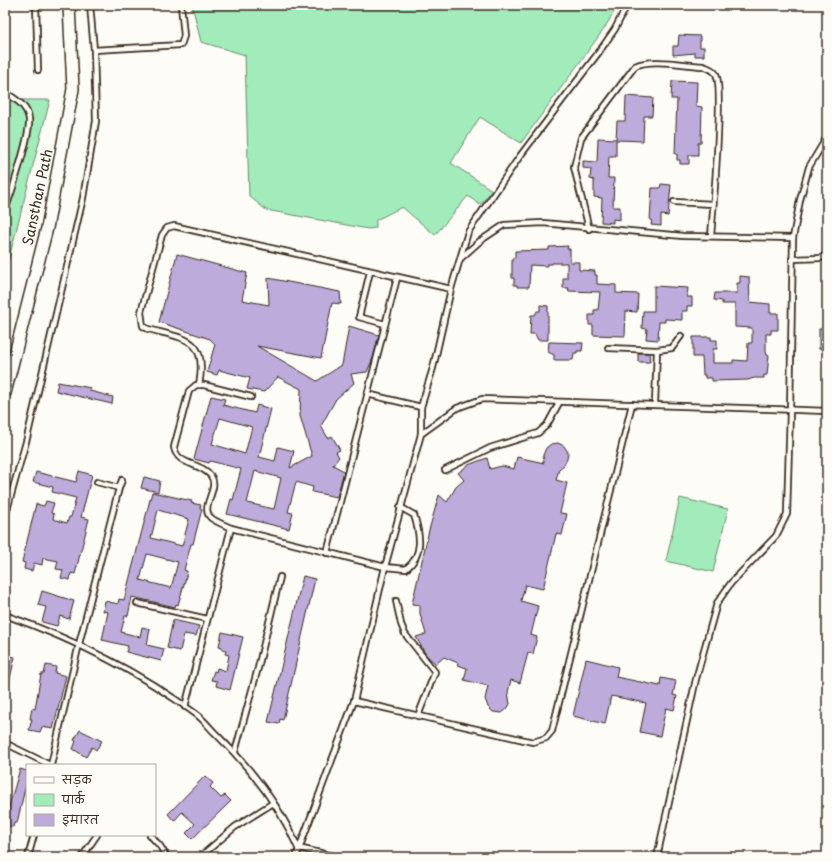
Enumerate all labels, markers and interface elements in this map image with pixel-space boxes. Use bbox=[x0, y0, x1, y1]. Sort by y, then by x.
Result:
street label: Sansthan Path bbox=[17, 147, 57, 247]
legend bbox=[26, 764, 156, 836]
text: सड़क bbox=[61, 770, 93, 788]
text: पार्क bbox=[61, 790, 86, 808]
text: इमारत bbox=[62, 810, 100, 828]

